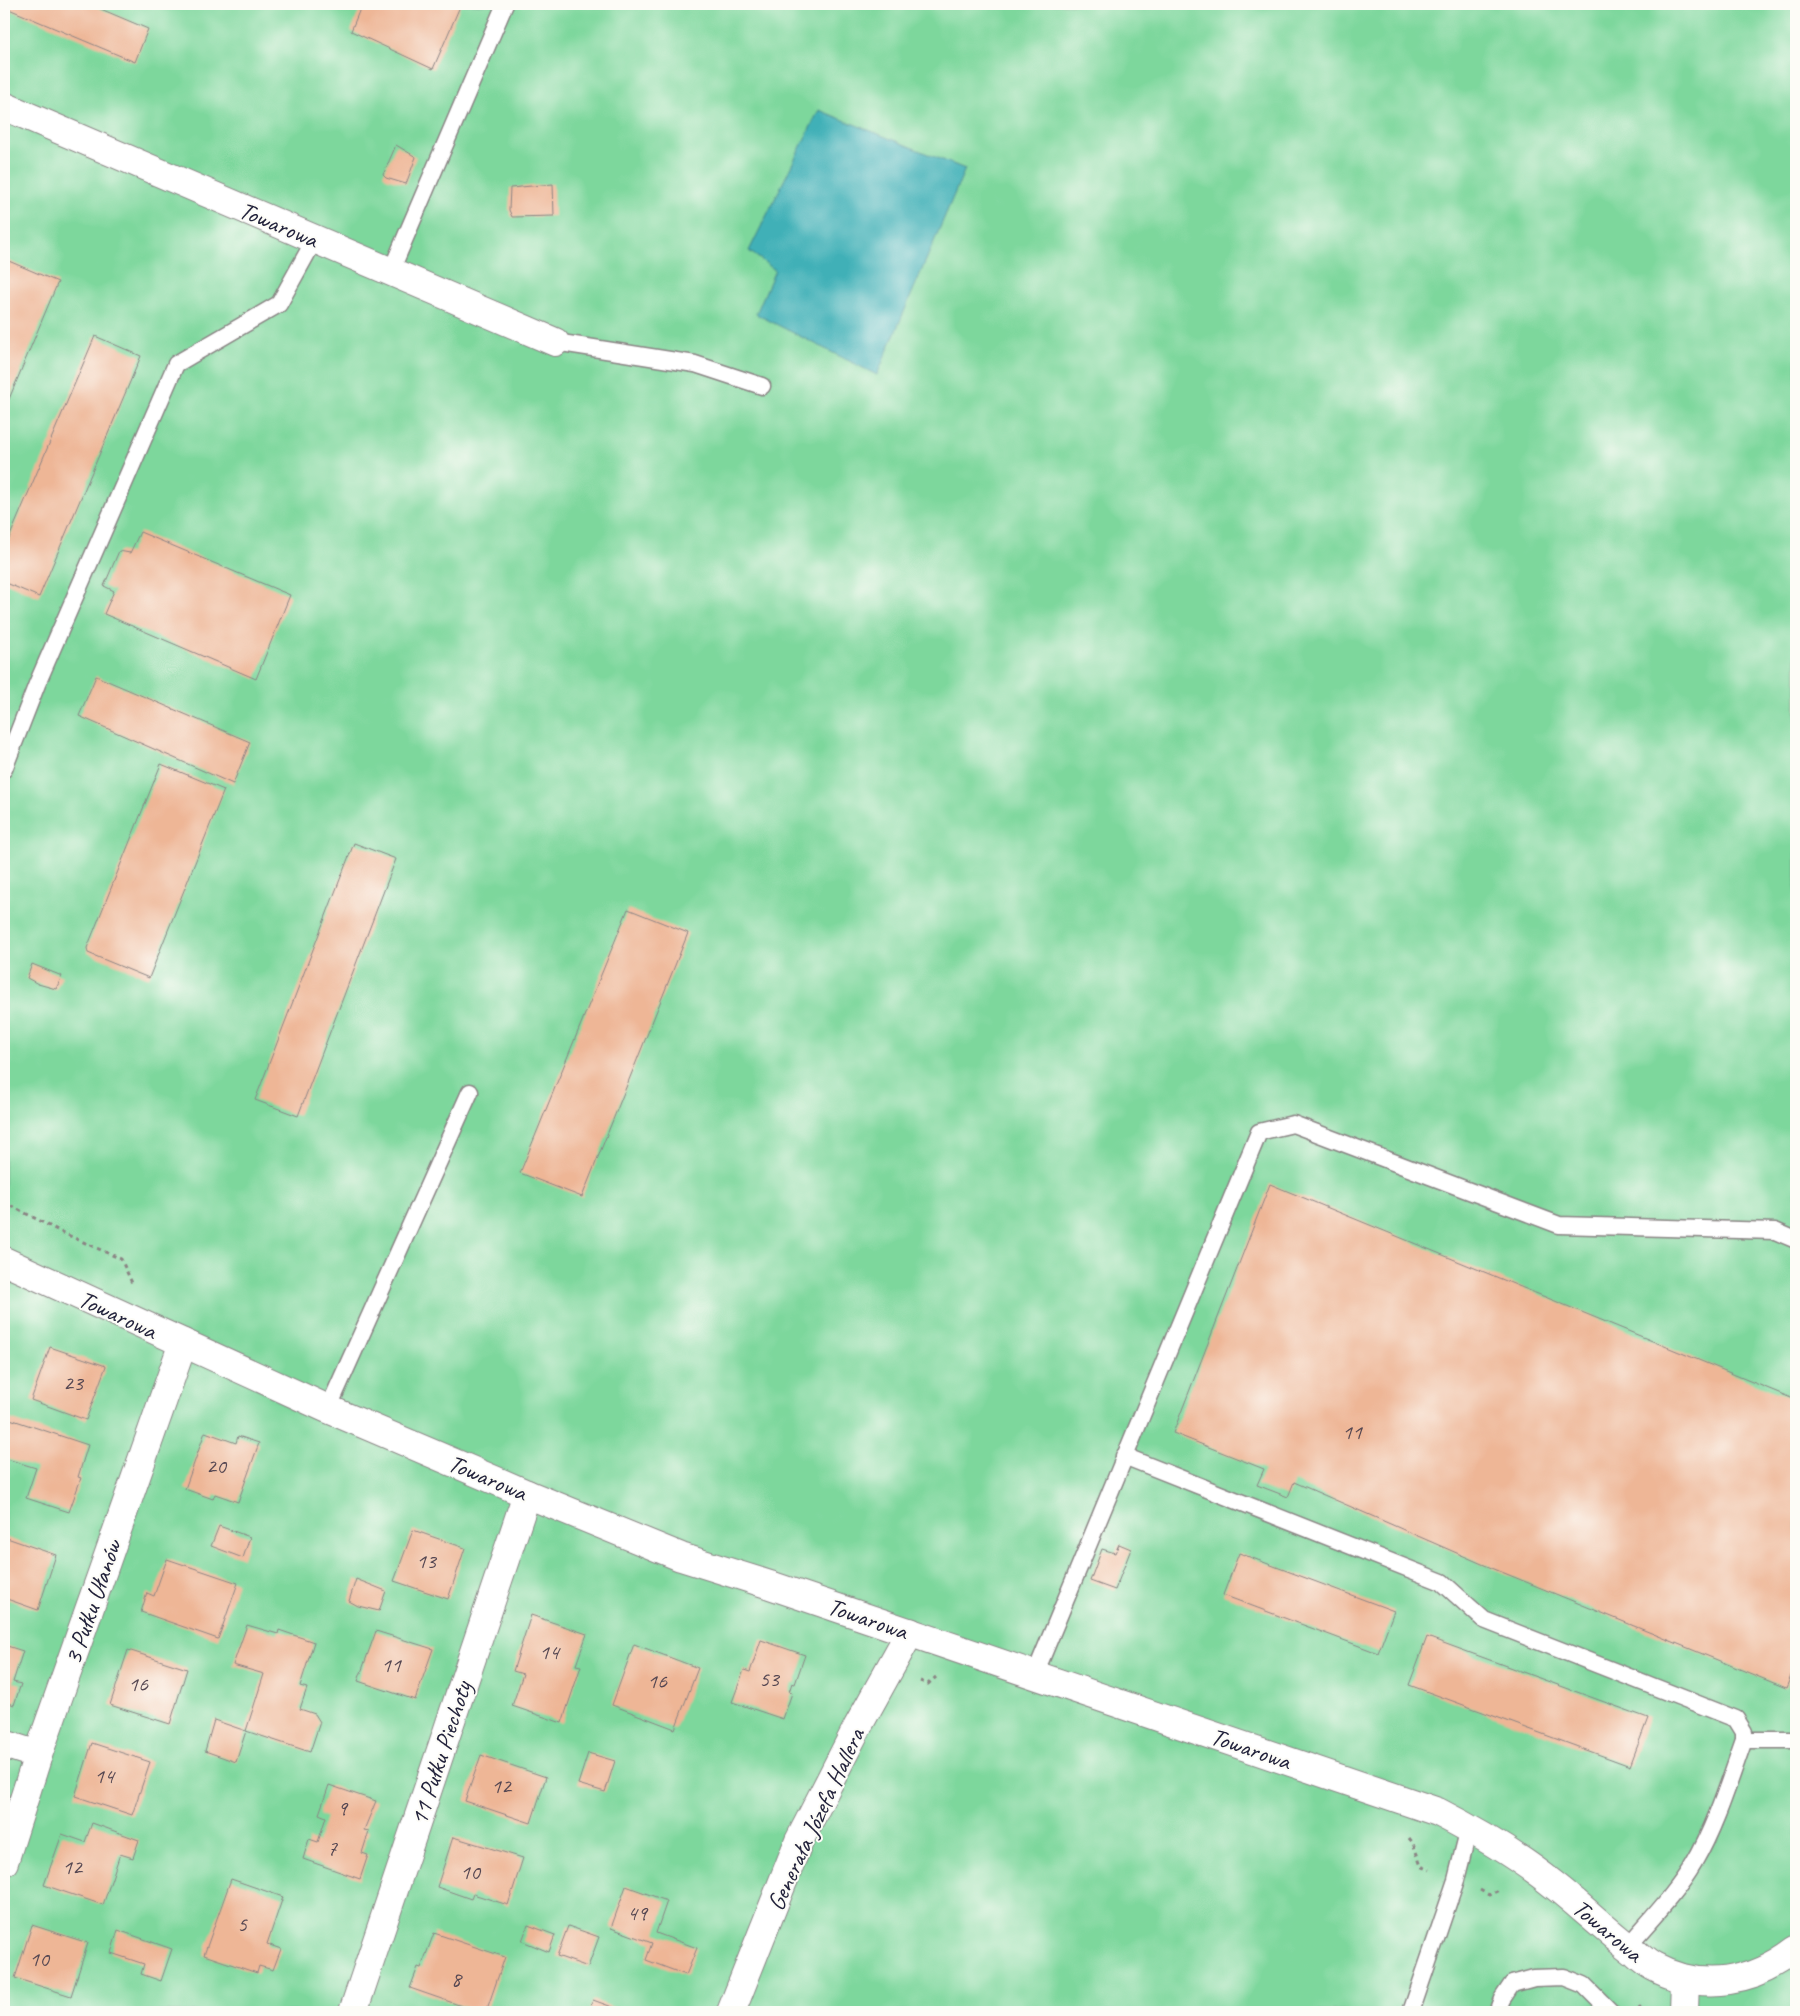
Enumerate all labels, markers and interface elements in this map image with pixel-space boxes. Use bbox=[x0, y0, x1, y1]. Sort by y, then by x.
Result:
street label: Towarowa bbox=[234, 194, 325, 257]
street label: Towarowa bbox=[73, 1283, 164, 1348]
house number: 23 bbox=[63, 1369, 85, 1397]
house number: 11 bbox=[1342, 1418, 1363, 1446]
street label: Towarowa bbox=[443, 1447, 534, 1510]
house number: 20 bbox=[206, 1452, 228, 1480]
street label: 3 Pułku Ułanów bbox=[57, 1534, 130, 1669]
house number: 13 bbox=[416, 1547, 438, 1575]
street label: Towarowa bbox=[824, 1590, 914, 1648]
house number: 14 bbox=[539, 1638, 561, 1666]
house number: 11 bbox=[381, 1651, 402, 1679]
house number: 53 bbox=[759, 1665, 781, 1693]
house number: 16 bbox=[647, 1667, 668, 1695]
house number: 16 bbox=[128, 1670, 149, 1698]
street label: 11 Pułku Piechoty bbox=[403, 1676, 480, 1829]
street label: Towarowa bbox=[1207, 1720, 1297, 1778]
street label: Generała Józefa Hallera bbox=[760, 1721, 873, 1916]
house number: 14 bbox=[94, 1762, 116, 1790]
house number: 12 bbox=[491, 1772, 513, 1800]
house number: 9 bbox=[337, 1794, 349, 1822]
house number: 7 bbox=[327, 1834, 338, 1862]
house number: 12 bbox=[62, 1853, 84, 1881]
house number: 10 bbox=[460, 1858, 482, 1886]
street label: Towarowa bbox=[1566, 1892, 1651, 1971]
house number: 49 bbox=[627, 1899, 649, 1927]
house number: 5 bbox=[237, 1910, 248, 1938]
house number: 10 bbox=[29, 1945, 51, 1973]
house number: 8 bbox=[451, 1965, 463, 1993]

